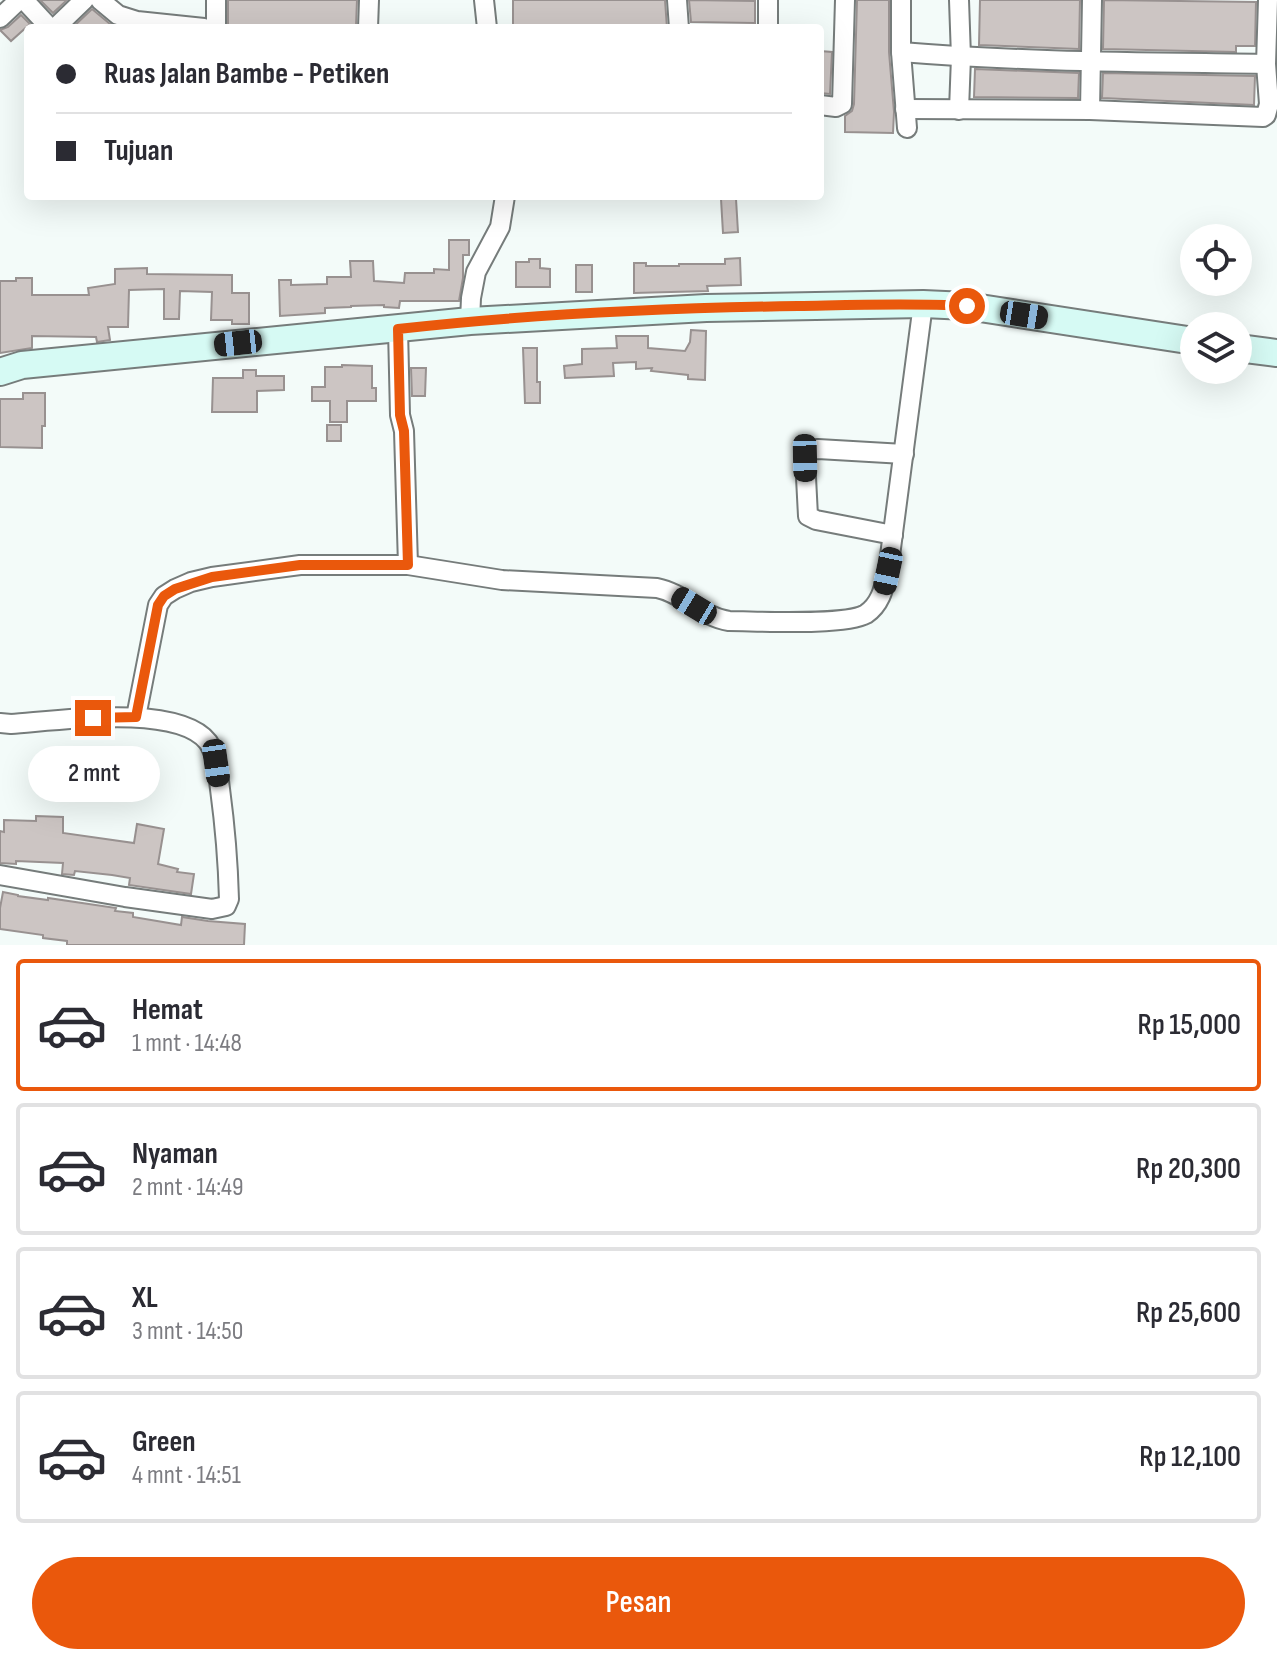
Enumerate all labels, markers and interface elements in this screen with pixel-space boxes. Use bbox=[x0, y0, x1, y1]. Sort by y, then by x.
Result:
text: Ruas Jalan Bambe - Petiken bbox=[104, 56, 389, 92]
text: Tujuan bbox=[104, 133, 173, 169]
map controls bbox=[1180, 224, 1252, 384]
button: locate bbox=[1180, 224, 1252, 296]
route start bbox=[949, 288, 985, 324]
car bbox=[998, 299, 1050, 331]
button: layers bbox=[1180, 312, 1252, 384]
car bbox=[213, 329, 263, 357]
car bbox=[793, 434, 817, 482]
car bbox=[871, 545, 905, 597]
car bbox=[667, 583, 721, 629]
route end bbox=[75, 700, 111, 736]
car bbox=[201, 738, 231, 788]
callout: 2 mnt bbox=[27, 746, 159, 802]
text: 2 mnt bbox=[68, 758, 120, 789]
icon: car bbox=[36, 989, 108, 1061]
text: Hemat bbox=[132, 992, 203, 1028]
text: Rp 15,000 bbox=[1138, 1007, 1241, 1043]
text: 1 mnt · 14:48 bbox=[132, 1028, 242, 1059]
icon: car bbox=[36, 1133, 108, 1205]
text: Nyaman bbox=[132, 1136, 218, 1172]
text: Rp 20,300 bbox=[1136, 1151, 1241, 1187]
text: 2 mnt · 14:49 bbox=[132, 1172, 244, 1203]
icon: car bbox=[36, 1277, 108, 1349]
text: XL bbox=[132, 1280, 158, 1316]
text: Rp 25,600 bbox=[1136, 1295, 1241, 1331]
text: 3 mnt · 14:50 bbox=[132, 1316, 243, 1347]
icon: car bbox=[36, 1421, 108, 1493]
text: Green bbox=[132, 1424, 196, 1460]
text: Rp 12,100 bbox=[1139, 1439, 1241, 1475]
text: 4 mnt · 14:51 bbox=[132, 1460, 241, 1491]
button: Pesan bbox=[32, 1557, 1245, 1649]

